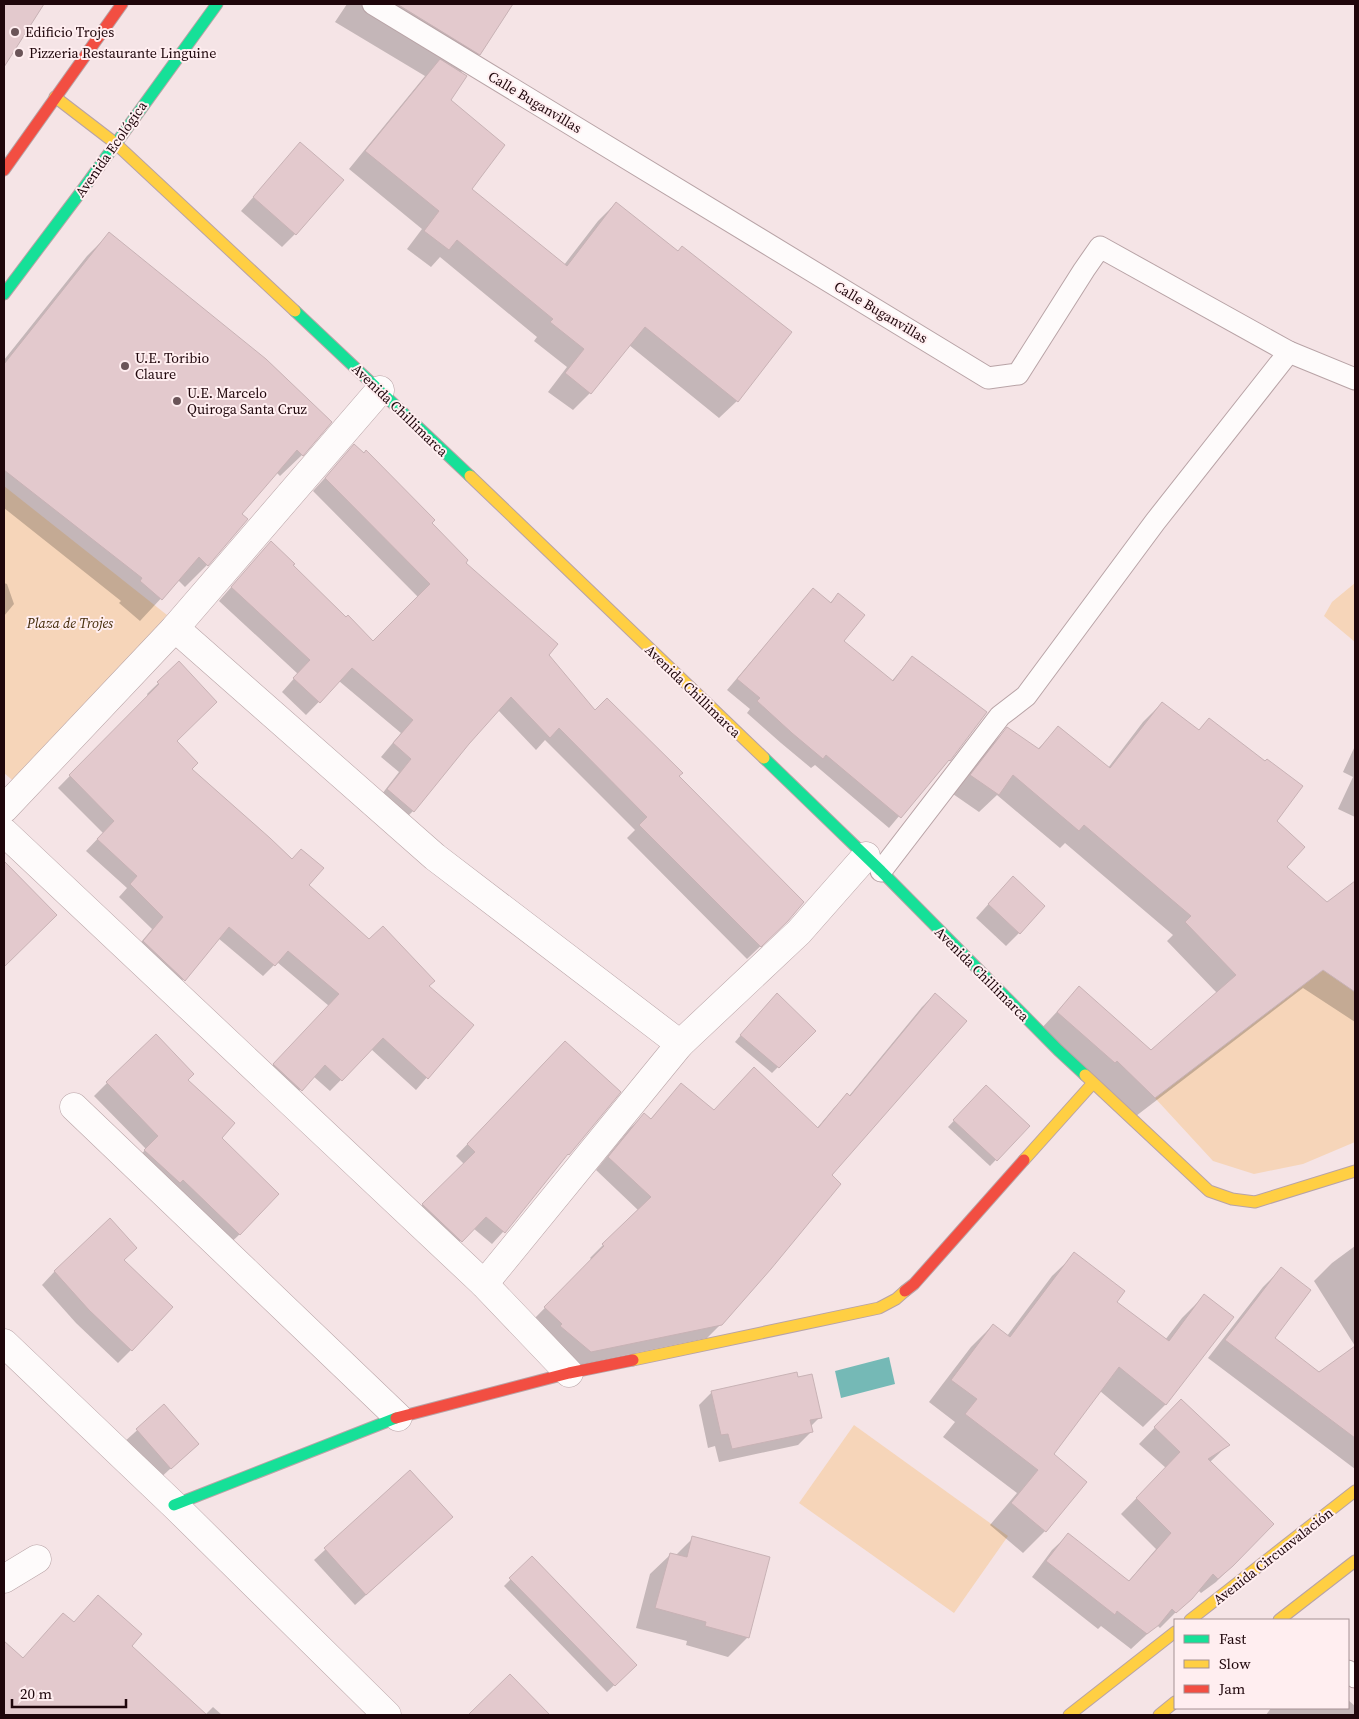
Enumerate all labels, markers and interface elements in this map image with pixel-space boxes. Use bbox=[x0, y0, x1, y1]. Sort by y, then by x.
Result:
place label: Edificio Trojes bbox=[25, 22, 114, 42]
marker: Edificio Trojes bbox=[9, 26, 21, 38]
place label: Pizzeria Restaurante Linguine bbox=[29, 43, 216, 63]
marker: Pizzeria Restaurante Linguine bbox=[13, 47, 25, 59]
street label: Calle Buganvillas bbox=[484, 66, 586, 138]
street label: Avenida Ecológica bbox=[70, 96, 152, 201]
street label: Calle Buganvillas bbox=[830, 276, 932, 348]
place label: U.E. Toribio Claure bbox=[135, 348, 209, 384]
street label: Avenida Chillimarca bbox=[348, 359, 453, 462]
marker: U.E. Toribio Claure bbox=[119, 360, 131, 372]
place label: U.E. Marcelo Quiroga Santa Cruz bbox=[187, 383, 308, 419]
marker: U.E. Marcelo Quiroga Santa Cruz bbox=[171, 395, 183, 407]
park label: Plaza de Trojes bbox=[26, 613, 114, 633]
street label: Avenida Chillimarca bbox=[641, 640, 746, 743]
street label: Avenida Chillimarca bbox=[930, 922, 1034, 1026]
street label: Avenida Circunvalación bbox=[1209, 1502, 1338, 1609]
legend bbox=[1174, 1619, 1349, 1709]
text: Fast bbox=[1219, 1628, 1246, 1649]
text: Slow bbox=[1219, 1653, 1251, 1674]
scale bar bbox=[12, 1676, 126, 1708]
text: Jam bbox=[1218, 1678, 1246, 1699]
text: 20 m bbox=[20, 1683, 52, 1704]

